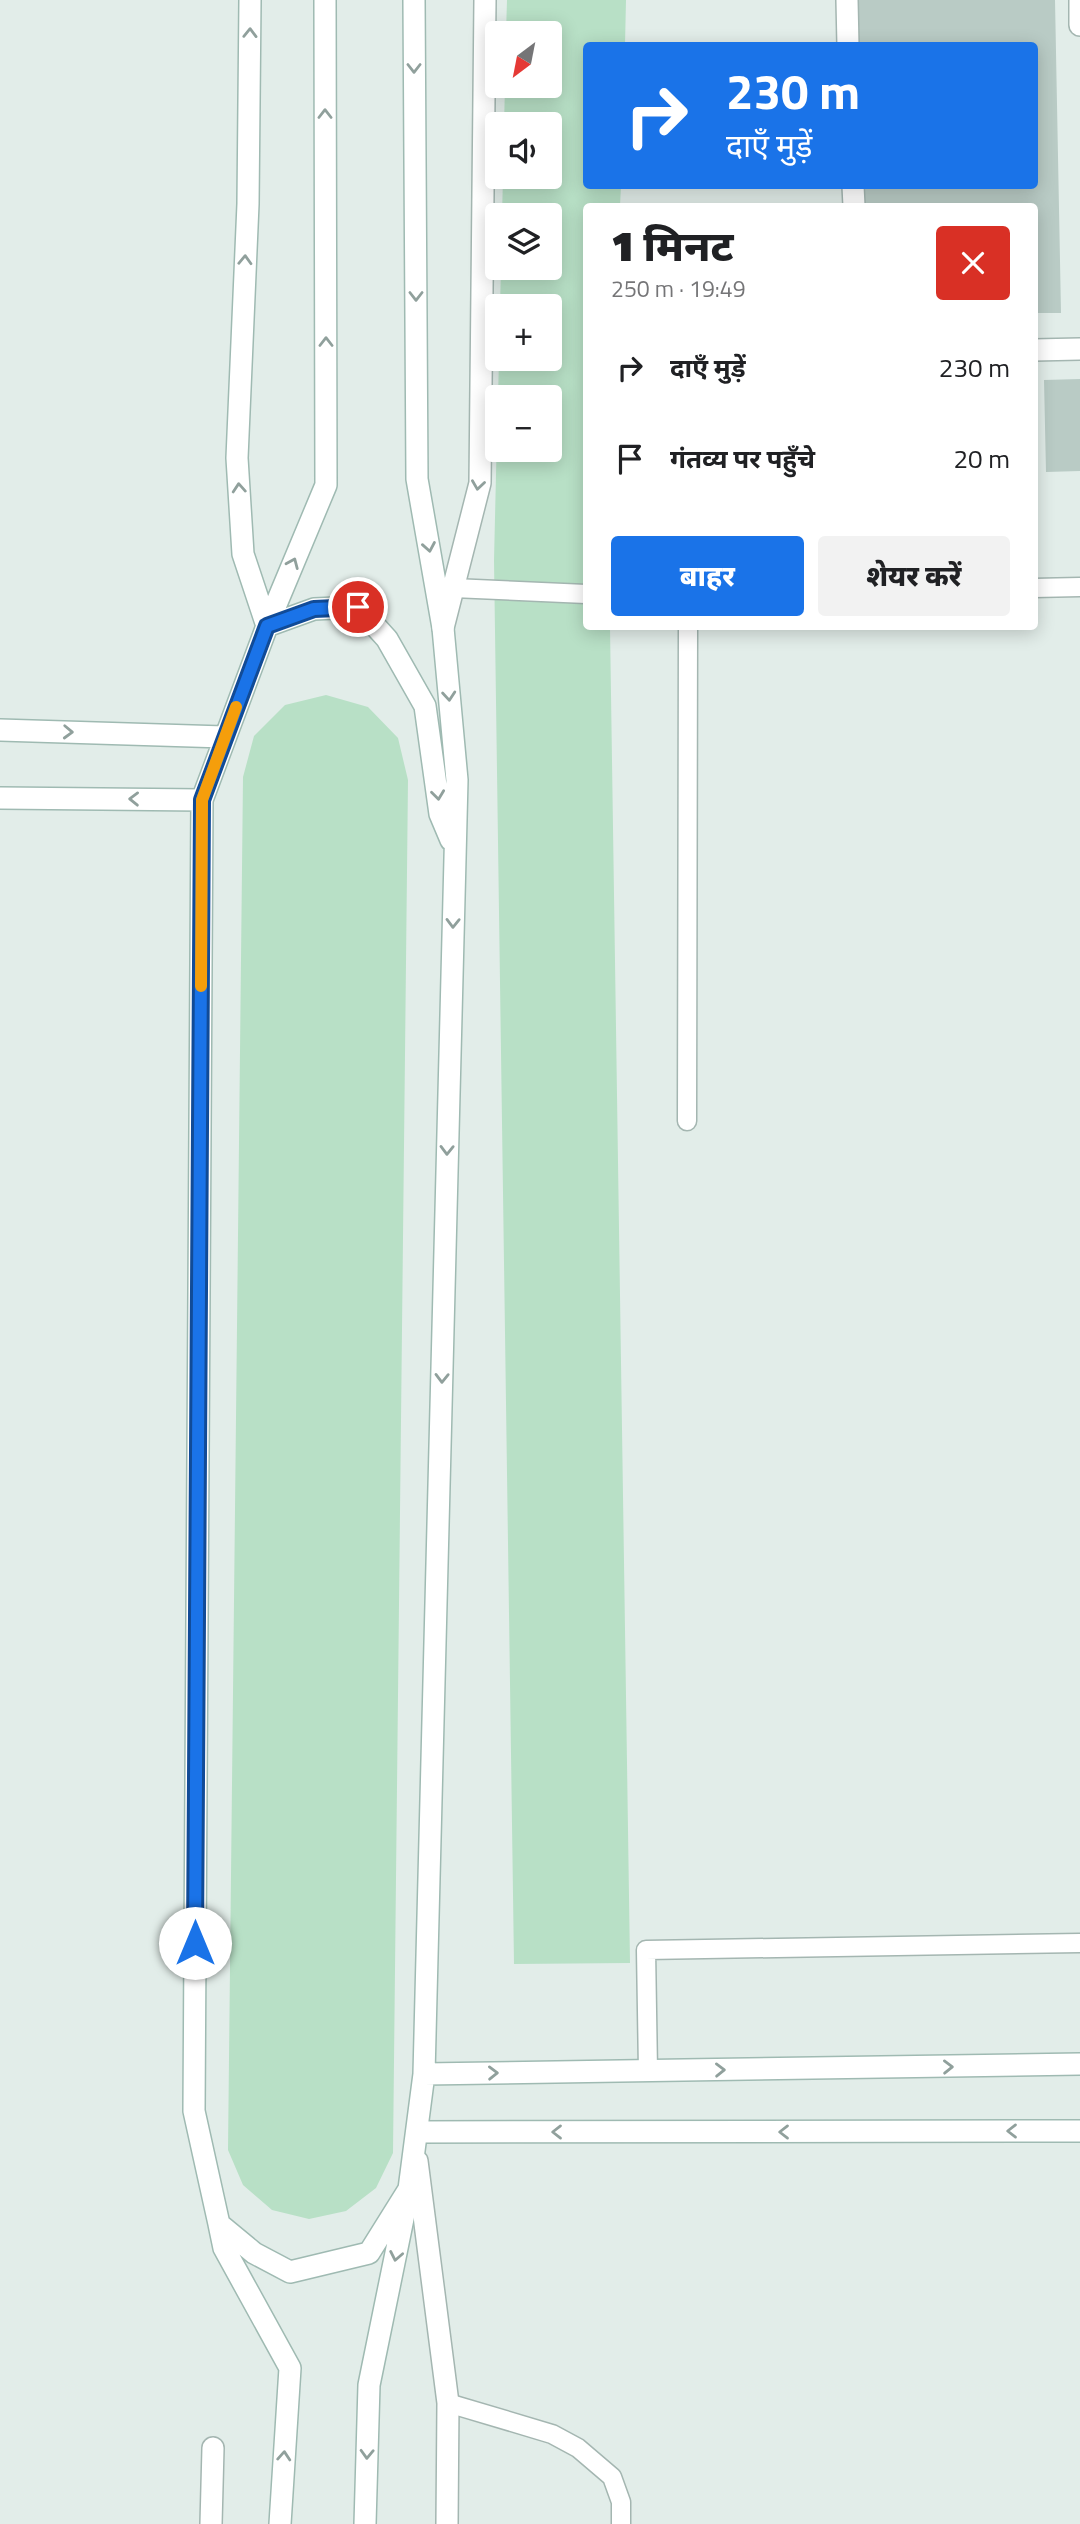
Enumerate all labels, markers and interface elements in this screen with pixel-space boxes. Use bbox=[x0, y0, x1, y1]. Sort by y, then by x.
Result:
north arrow bbox=[485, 21, 562, 98]
map controls bbox=[485, 21, 562, 462]
one-way arrow bbox=[242, 27, 258, 38]
text: 230 m bbox=[726, 53, 860, 128]
one-way arrow bbox=[407, 63, 422, 74]
icon: right bbox=[611, 70, 702, 161]
one-way arrow bbox=[317, 109, 333, 119]
button: sound bbox=[485, 112, 562, 189]
text: दाएँ मुड़ें bbox=[726, 121, 812, 169]
button: layers bbox=[485, 203, 562, 280]
text: 1 मिनट bbox=[611, 213, 734, 277]
button: close bbox=[936, 226, 1010, 300]
one-way arrow bbox=[238, 255, 253, 266]
text: 250 m · 19:49 bbox=[611, 271, 746, 306]
one-way arrow bbox=[408, 291, 424, 301]
button: + bbox=[485, 294, 562, 371]
one-way arrow bbox=[318, 336, 334, 347]
text: दाएँ मुड़ें bbox=[670, 348, 746, 387]
text: 230 m bbox=[939, 348, 1010, 387]
icon: right bbox=[611, 349, 649, 387]
button: − bbox=[485, 385, 562, 462]
text: गंतव्य पर पहुँचे bbox=[670, 439, 815, 478]
text: 20 m bbox=[953, 439, 1010, 478]
icon: arrive bbox=[611, 440, 649, 478]
one-way arrow bbox=[471, 479, 486, 490]
one-way arrow bbox=[232, 482, 247, 493]
button: बाहर bbox=[611, 536, 804, 616]
button: शेयर करें bbox=[818, 536, 1010, 616]
one-way arrow bbox=[421, 541, 436, 553]
one-way arrow bbox=[285, 557, 299, 570]
pin bbox=[328, 577, 388, 637]
icon: arrive bbox=[339, 588, 377, 626]
one-way arrow bbox=[441, 691, 456, 702]
one-way arrow bbox=[63, 724, 74, 740]
one-way arrow bbox=[430, 789, 445, 801]
one-way arrow bbox=[128, 791, 139, 807]
one-way arrow bbox=[445, 918, 461, 929]
one-way arrow bbox=[440, 1145, 455, 1156]
one-way arrow bbox=[434, 1373, 449, 1384]
position arrow bbox=[158, 1906, 232, 1980]
one-way arrow bbox=[942, 2059, 953, 2074]
one-way arrow bbox=[715, 2062, 726, 2078]
one-way arrow bbox=[487, 2066, 498, 2081]
one-way arrow bbox=[1006, 2123, 1017, 2139]
one-way arrow bbox=[551, 2124, 562, 2140]
one-way arrow bbox=[779, 2124, 789, 2140]
one-way arrow bbox=[389, 2250, 404, 2262]
one-way arrow bbox=[359, 2449, 375, 2459]
one-way arrow bbox=[277, 2450, 292, 2461]

